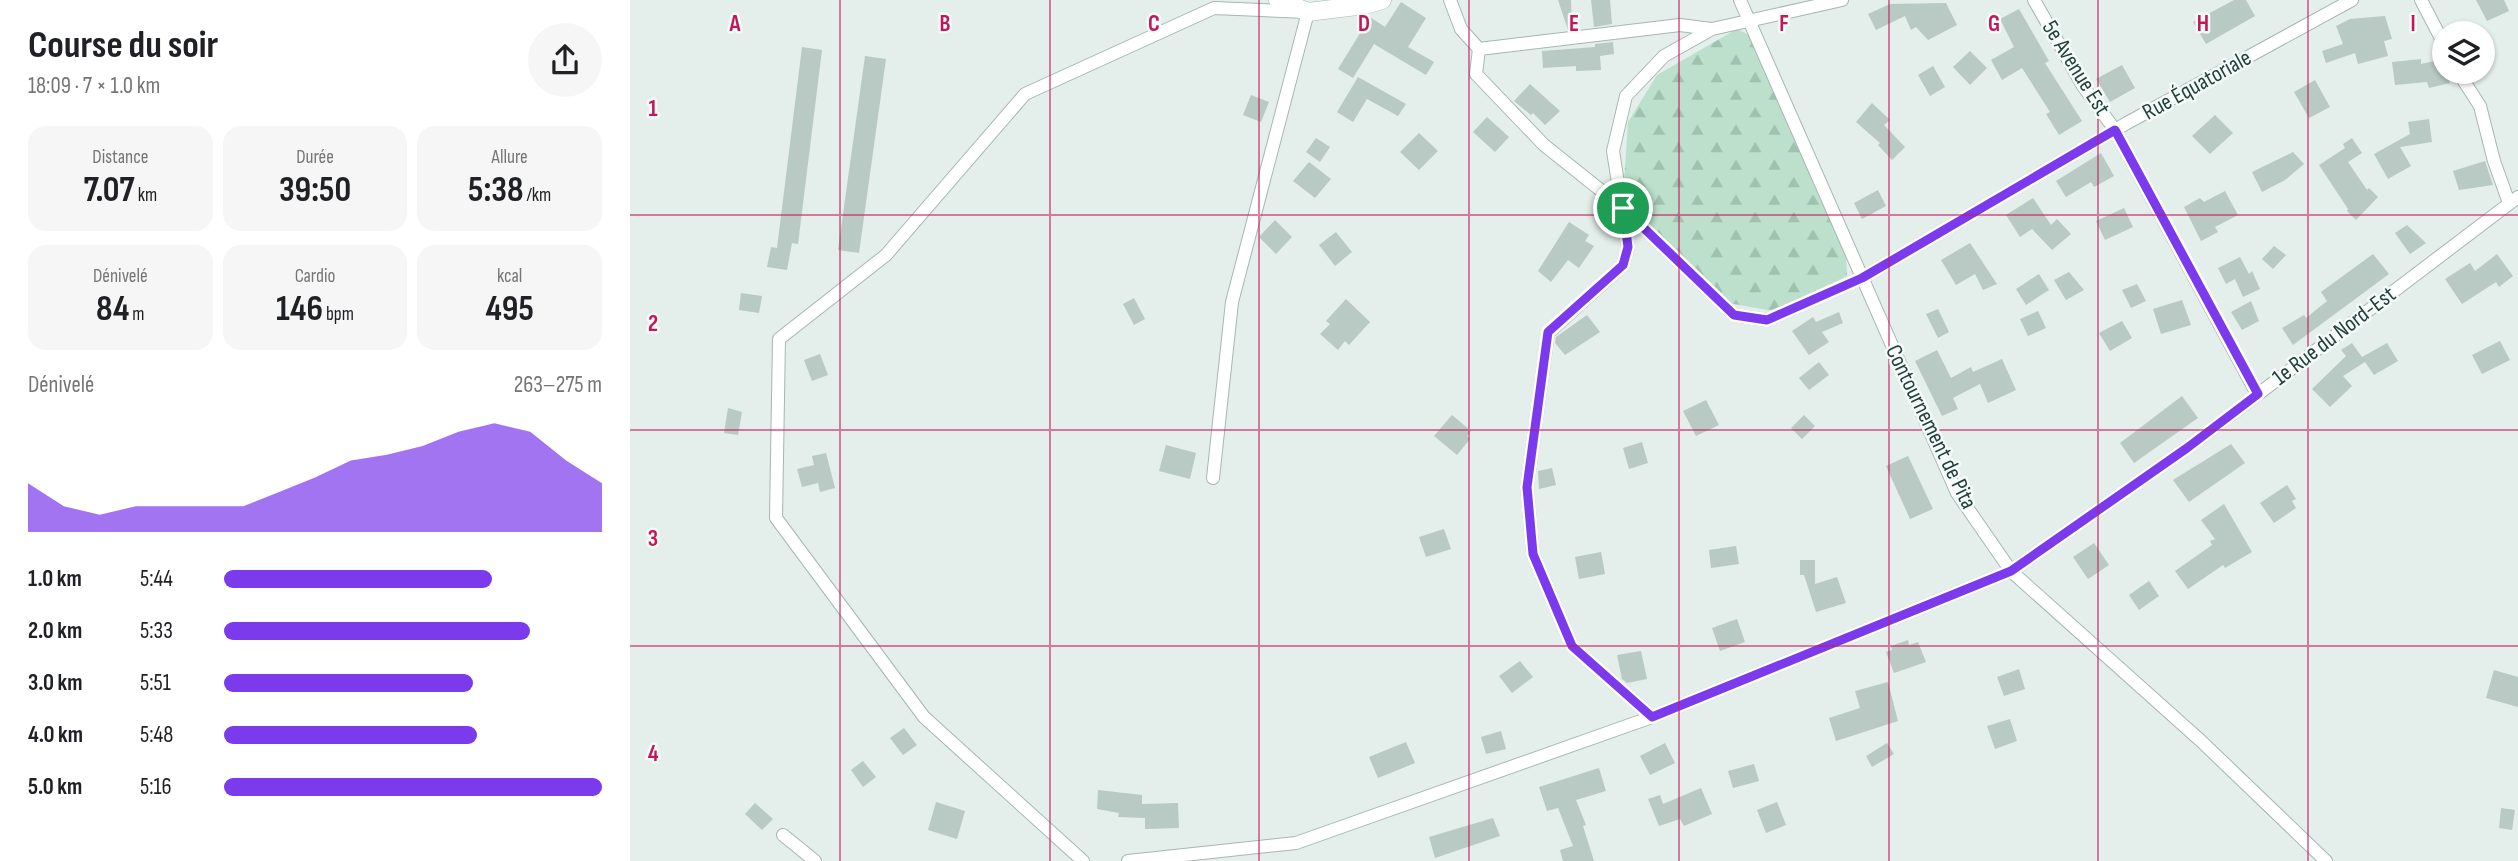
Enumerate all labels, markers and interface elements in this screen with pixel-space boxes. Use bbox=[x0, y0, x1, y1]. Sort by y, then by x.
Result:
text: A bbox=[729, 10, 742, 38]
text: B bbox=[940, 10, 951, 38]
text: C bbox=[1148, 10, 1160, 38]
text: D bbox=[1358, 10, 1370, 38]
text: E bbox=[1569, 10, 1579, 38]
text: F bbox=[1779, 10, 1789, 38]
text: G bbox=[1988, 10, 2000, 38]
text: H bbox=[2197, 10, 2209, 38]
text: I bbox=[2410, 10, 2416, 38]
street label: 5e Avenue Est bbox=[2036, 15, 2116, 121]
map controls bbox=[2432, 21, 2495, 84]
button: layers bbox=[2432, 21, 2495, 84]
text: Course du soir bbox=[28, 23, 218, 68]
button: share bbox=[528, 23, 602, 97]
street label: Rue Équatoriale bbox=[2138, 44, 2256, 126]
text: 18:09 · 7 × 1.0 km bbox=[28, 72, 160, 100]
text: 1 bbox=[648, 95, 658, 123]
text: Distance bbox=[92, 146, 148, 169]
text: Durée bbox=[296, 146, 334, 169]
text: Allure bbox=[492, 146, 528, 169]
text: 7.07 bbox=[84, 169, 135, 212]
text: 39:50 bbox=[279, 169, 351, 212]
text: 5:38 bbox=[468, 169, 523, 212]
pin bbox=[1593, 178, 1653, 238]
text: km bbox=[135, 184, 157, 207]
text: /km bbox=[523, 184, 551, 207]
icon: arrive bbox=[1604, 189, 1642, 227]
text: Dénivelé bbox=[93, 265, 148, 288]
text: Cardio bbox=[295, 265, 335, 288]
text: kcal bbox=[497, 265, 522, 288]
street label: 1e Rue du Nord-Est bbox=[2267, 281, 2401, 391]
text: 84 bbox=[96, 288, 129, 331]
text: 146 bbox=[276, 288, 323, 331]
text: 495 bbox=[486, 288, 534, 331]
text: m bbox=[129, 303, 145, 326]
text: bpm bbox=[323, 303, 354, 326]
text: 2 bbox=[648, 310, 658, 338]
street label: Contournement de Pita bbox=[1879, 340, 1983, 514]
text: Dénivelé bbox=[28, 371, 94, 399]
text: 263–275 m bbox=[514, 371, 602, 399]
text: 3 bbox=[648, 525, 658, 553]
text: 1.0 km bbox=[28, 565, 82, 593]
text: 5:44 bbox=[140, 565, 173, 593]
text: 2.0 km bbox=[28, 617, 82, 645]
text: 5:33 bbox=[140, 617, 173, 645]
text: 3.0 km bbox=[28, 669, 83, 697]
text: 5:51 bbox=[140, 669, 171, 697]
text: 4.0 km bbox=[28, 721, 83, 749]
text: 5:48 bbox=[140, 721, 173, 749]
text: 4 bbox=[648, 740, 659, 768]
text: 5.0 km bbox=[28, 773, 82, 801]
text: 5:16 bbox=[140, 773, 172, 801]

